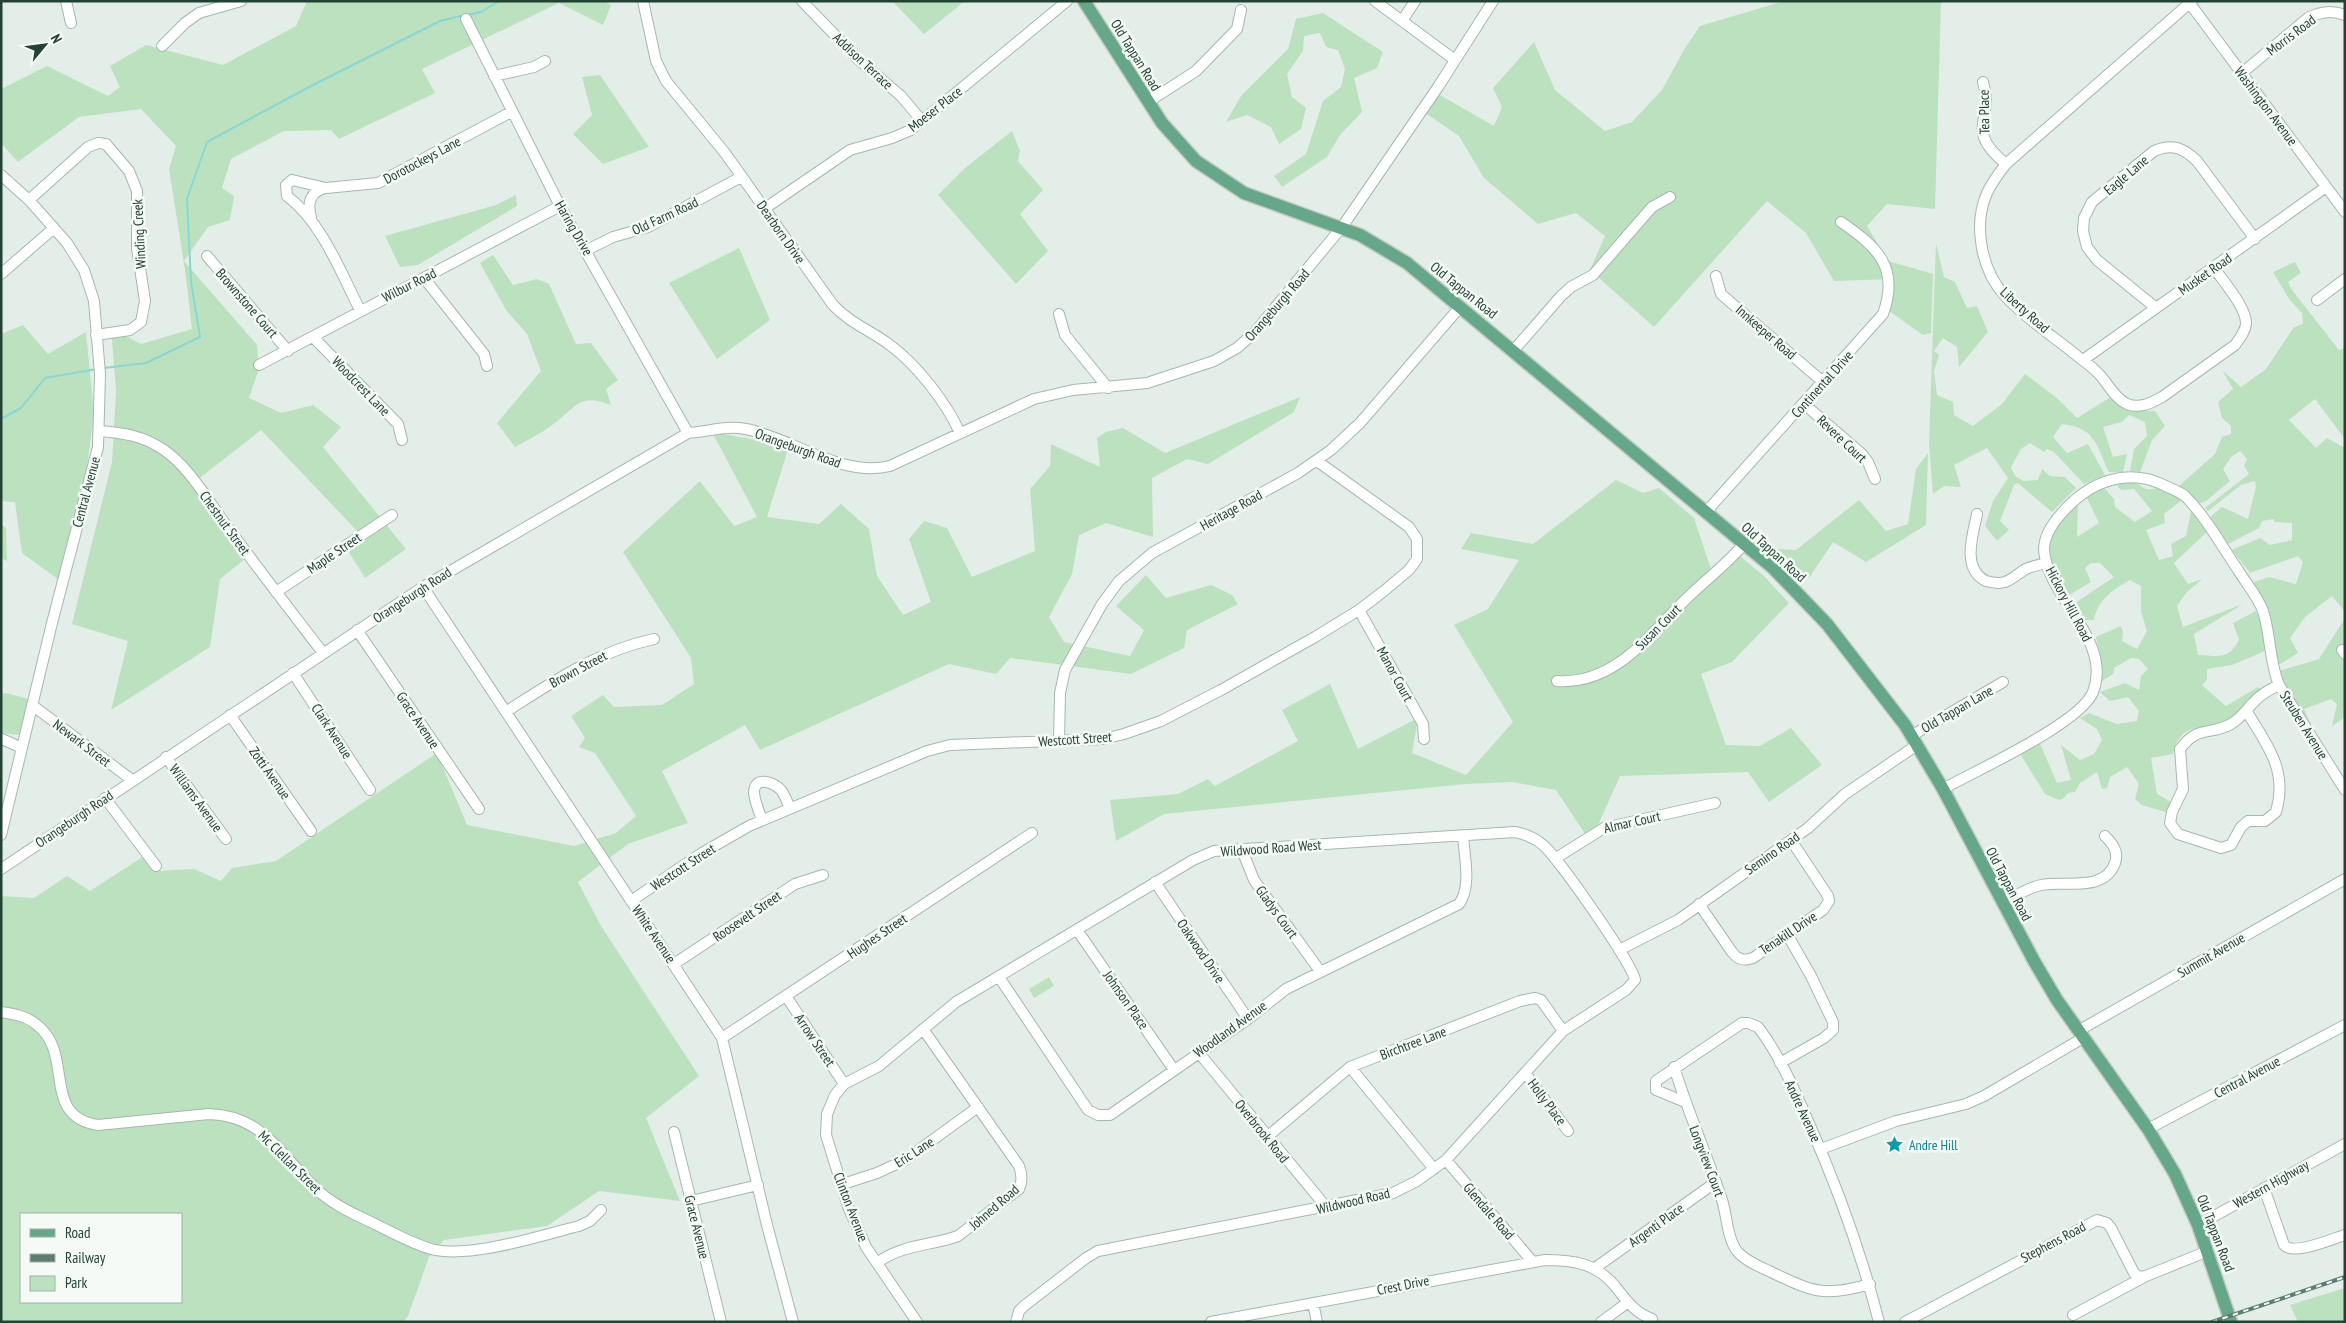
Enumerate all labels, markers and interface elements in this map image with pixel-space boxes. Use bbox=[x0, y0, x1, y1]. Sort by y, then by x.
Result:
street label: Morris Road bbox=[2263, 11, 2319, 59]
street label: Old Tappan Road bbox=[1107, 16, 1165, 94]
north arrow bbox=[20, 20, 70, 70]
street label: Addison Terrace bbox=[829, 29, 897, 94]
text: N bbox=[47, 31, 66, 46]
street label: Washington Avenue bbox=[2230, 63, 2302, 149]
street label: Moeser Place bbox=[904, 82, 966, 136]
street label: Tea Place bbox=[1975, 89, 1993, 135]
street label: Dorotockeys Lane bbox=[380, 132, 464, 188]
street label: Eagle Lane bbox=[2100, 151, 2152, 199]
street label: Old Farm Road bbox=[629, 193, 701, 239]
street label: Haring Drive bbox=[551, 197, 597, 259]
street label: Dearborn Drive bbox=[753, 197, 809, 267]
street label: Winding Creek bbox=[128, 198, 150, 269]
street label: Musket Road bbox=[2175, 249, 2235, 299]
street label: Old Tappan Road bbox=[1427, 257, 1501, 323]
street label: Wilbur Road bbox=[379, 264, 439, 306]
street label: Brownstone Court bbox=[212, 265, 282, 342]
street label: Orangeburgh Road bbox=[1241, 265, 1313, 345]
street label: Liberty Road bbox=[1997, 283, 2053, 337]
street label: Innkeeper Road bbox=[1732, 301, 1800, 363]
street label: Continental Drive bbox=[1787, 346, 1857, 421]
street label: Woodcrest Lane bbox=[328, 352, 394, 420]
street label: Revere Court bbox=[1813, 411, 1871, 467]
street label: Orangeburgh Road bbox=[753, 424, 843, 472]
street label: Central Avenue bbox=[68, 454, 104, 529]
street label: Heritage Road bbox=[1197, 486, 1265, 534]
street label: Chestnut Street bbox=[196, 487, 254, 559]
street label: Old Tappan Road bbox=[1738, 518, 1810, 586]
street label: Maple Street bbox=[303, 528, 365, 578]
street label: Orangeburgh Road bbox=[369, 563, 455, 627]
street label: Hickory Hill Road bbox=[2042, 563, 2096, 645]
street label: Susan Court bbox=[1631, 600, 1685, 654]
street label: Manor Court bbox=[1373, 644, 1417, 705]
street label: Brown Street bbox=[546, 646, 610, 692]
street label: Old Tappan Lane bbox=[1918, 681, 1996, 737]
street label: Steuben Avenue bbox=[2276, 687, 2332, 763]
street label: Grace Avenue bbox=[392, 688, 444, 752]
street label: Clark Avenue bbox=[308, 700, 357, 762]
street label: Newark Street bbox=[49, 715, 115, 771]
street label: Westcott Street bbox=[1038, 727, 1112, 751]
street label: Zotti Avenue bbox=[245, 743, 295, 803]
street label: Williams Avenue bbox=[165, 761, 227, 836]
street label: Orangeburgh Road bbox=[32, 786, 116, 852]
street label: Almar Court bbox=[1602, 807, 1662, 837]
street label: Semino Road bbox=[1741, 828, 1803, 878]
street label: Wildwood Road West bbox=[1220, 835, 1322, 860]
street label: Westcott Street bbox=[647, 839, 719, 895]
street label: Old Tappan Road bbox=[1982, 844, 2036, 924]
street label: Gladys Court bbox=[1252, 882, 1302, 942]
street label: Roosevelt Street bbox=[709, 886, 785, 946]
street label: White Avenue bbox=[628, 902, 680, 967]
street label: Tenakill Drive bbox=[1756, 907, 1820, 959]
street label: Hughes Street bbox=[844, 909, 910, 963]
street label: Oakwood Drive bbox=[1173, 916, 1229, 987]
street label: Summit Avenue bbox=[2174, 928, 2248, 982]
street label: Johnson Place bbox=[1099, 966, 1153, 1033]
street label: Woodland Avenue bbox=[1190, 996, 1270, 1062]
street label: Arrow Street bbox=[791, 1010, 839, 1070]
street label: Birchtree Lane bbox=[1377, 1022, 1449, 1064]
street label: Central Avenue bbox=[2211, 1052, 2283, 1102]
street label: Holly Place bbox=[1524, 1075, 1570, 1129]
street label: Andre Avenue bbox=[1781, 1077, 1825, 1145]
street label: Overbrook Road bbox=[1231, 1096, 1293, 1166]
street label: Longview Court bbox=[1685, 1123, 1729, 1199]
street label: Mc Clellan Street bbox=[255, 1127, 326, 1198]
street label: Eric Lane bbox=[891, 1132, 937, 1171]
place icon: Andre Hill bbox=[1885, 1135, 1905, 1155]
place label: Andre Hill bbox=[1909, 1136, 1958, 1154]
street label: Western Highway bbox=[2230, 1155, 2313, 1212]
street label: Clinton Avenue bbox=[830, 1170, 873, 1244]
street label: Glendale Road bbox=[1459, 1179, 1519, 1243]
street label: Johned Road bbox=[965, 1180, 1023, 1234]
street label: Wildwood Road bbox=[1314, 1184, 1392, 1218]
street label: Old Tappan Road bbox=[2193, 1192, 2239, 1274]
street label: Grace Avenue bbox=[680, 1193, 714, 1261]
street label: Argenti Place bbox=[1625, 1199, 1687, 1251]
legend bbox=[20, 1213, 182, 1303]
street label: Stephens Road bbox=[2017, 1217, 2089, 1267]
text: Road bbox=[65, 1223, 91, 1242]
text: Railway bbox=[65, 1248, 106, 1267]
street label: Crest Drive bbox=[1375, 1271, 1431, 1299]
text: Park bbox=[65, 1273, 87, 1292]

